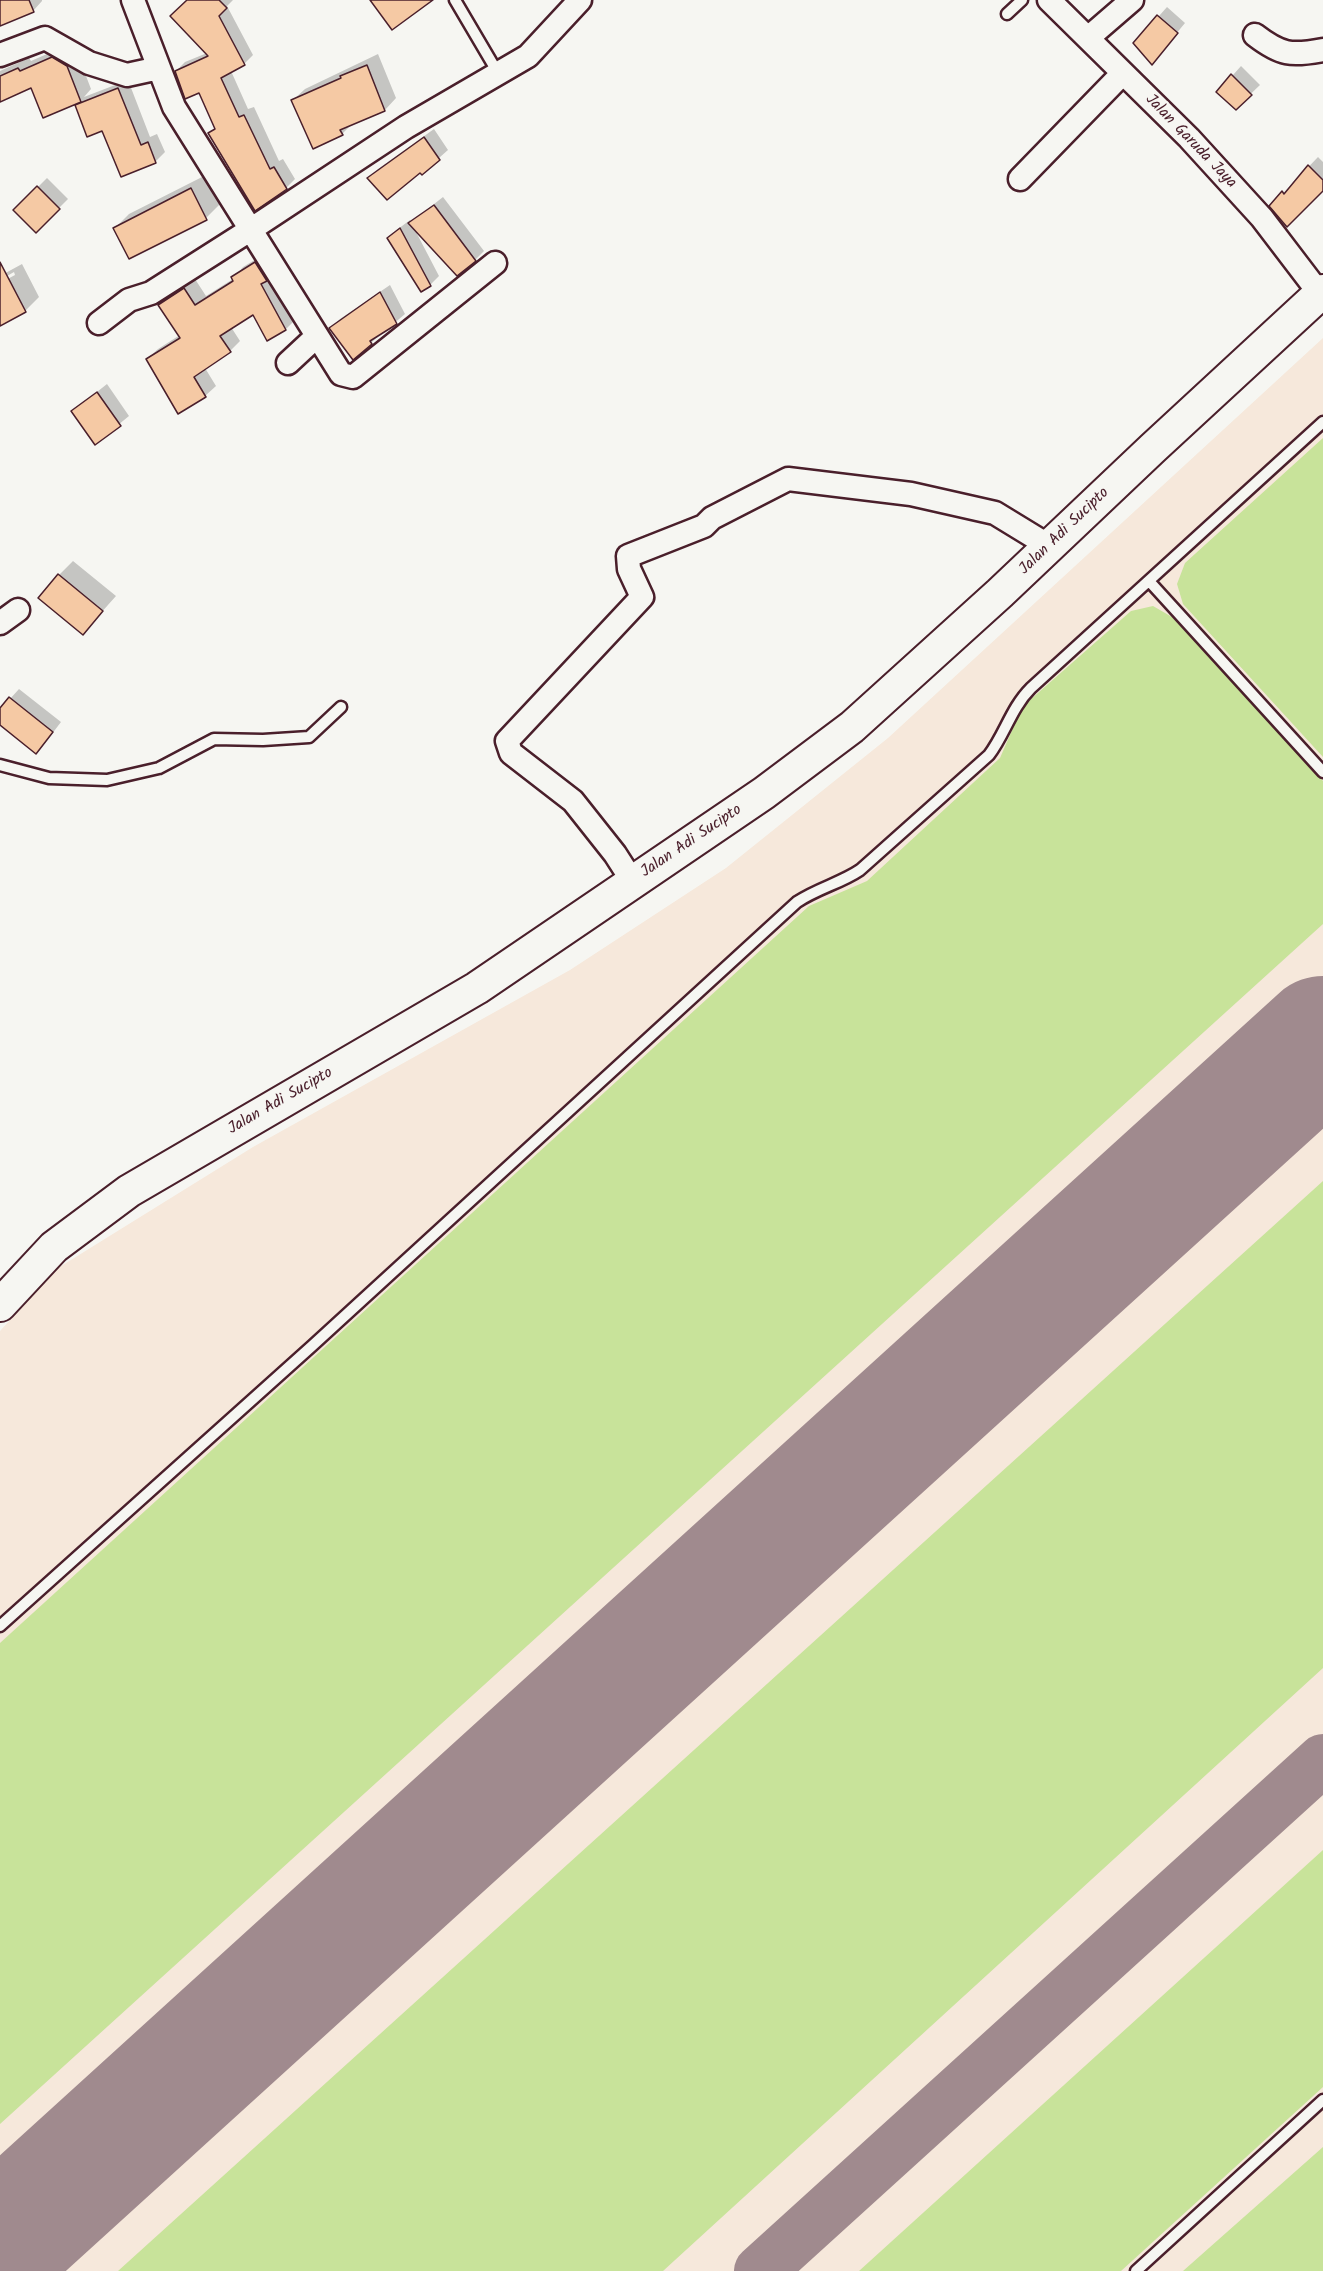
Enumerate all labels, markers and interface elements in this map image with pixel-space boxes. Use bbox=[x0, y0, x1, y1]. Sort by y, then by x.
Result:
street label: Jalan Garuda Jaya bbox=[1140, 91, 1240, 193]
street label: Jalan Adi Sucipto bbox=[1016, 484, 1114, 580]
street label: Jalan Adi Sucipto bbox=[638, 801, 746, 883]
street label: Jalan Adi Sucipto bbox=[225, 1064, 337, 1140]

